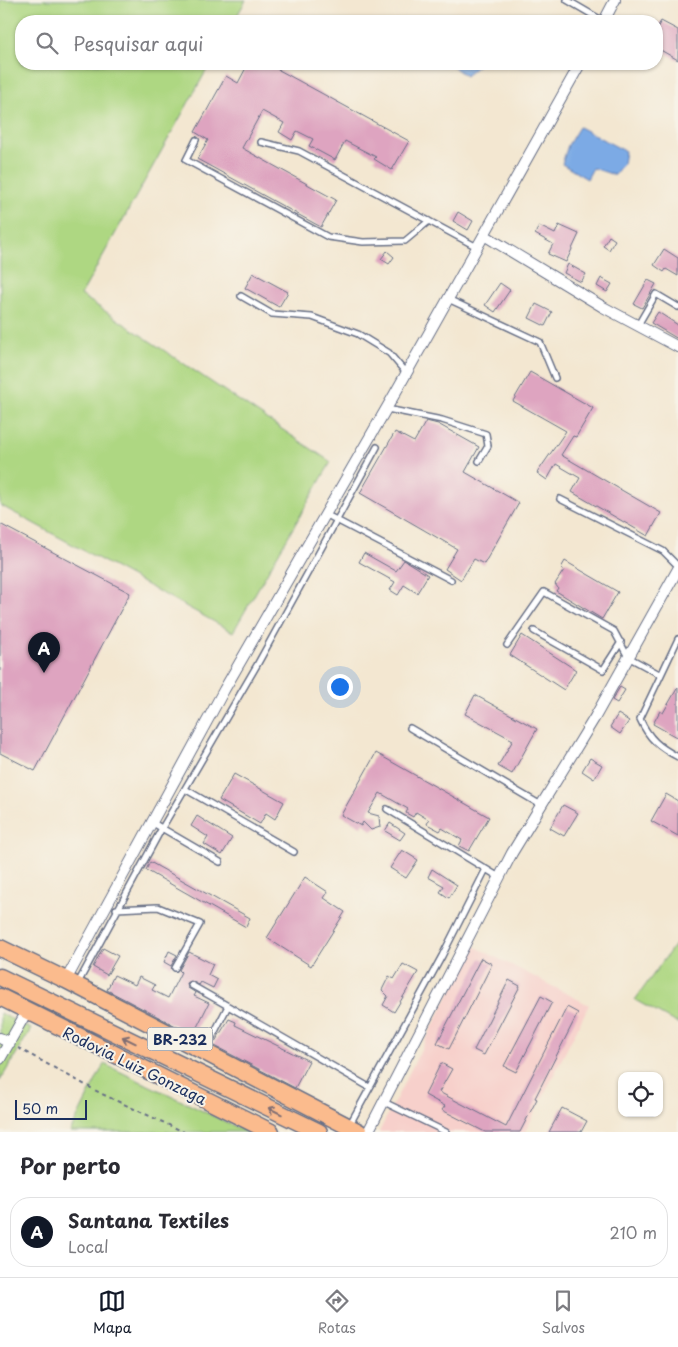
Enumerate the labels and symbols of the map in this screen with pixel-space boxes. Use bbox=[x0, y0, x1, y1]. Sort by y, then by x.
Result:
pin: A bbox=[28, 632, 60, 673]
your location bbox=[327, 674, 353, 700]
street label: Rodovia Luiz Gonzaga bbox=[59, 1020, 211, 1110]
road number: BR-232 bbox=[148, 1028, 212, 1050]
one-way arrow bbox=[122, 1035, 137, 1044]
scale bar bbox=[15, 1097, 88, 1120]
one-way arrow bbox=[268, 1106, 283, 1115]

